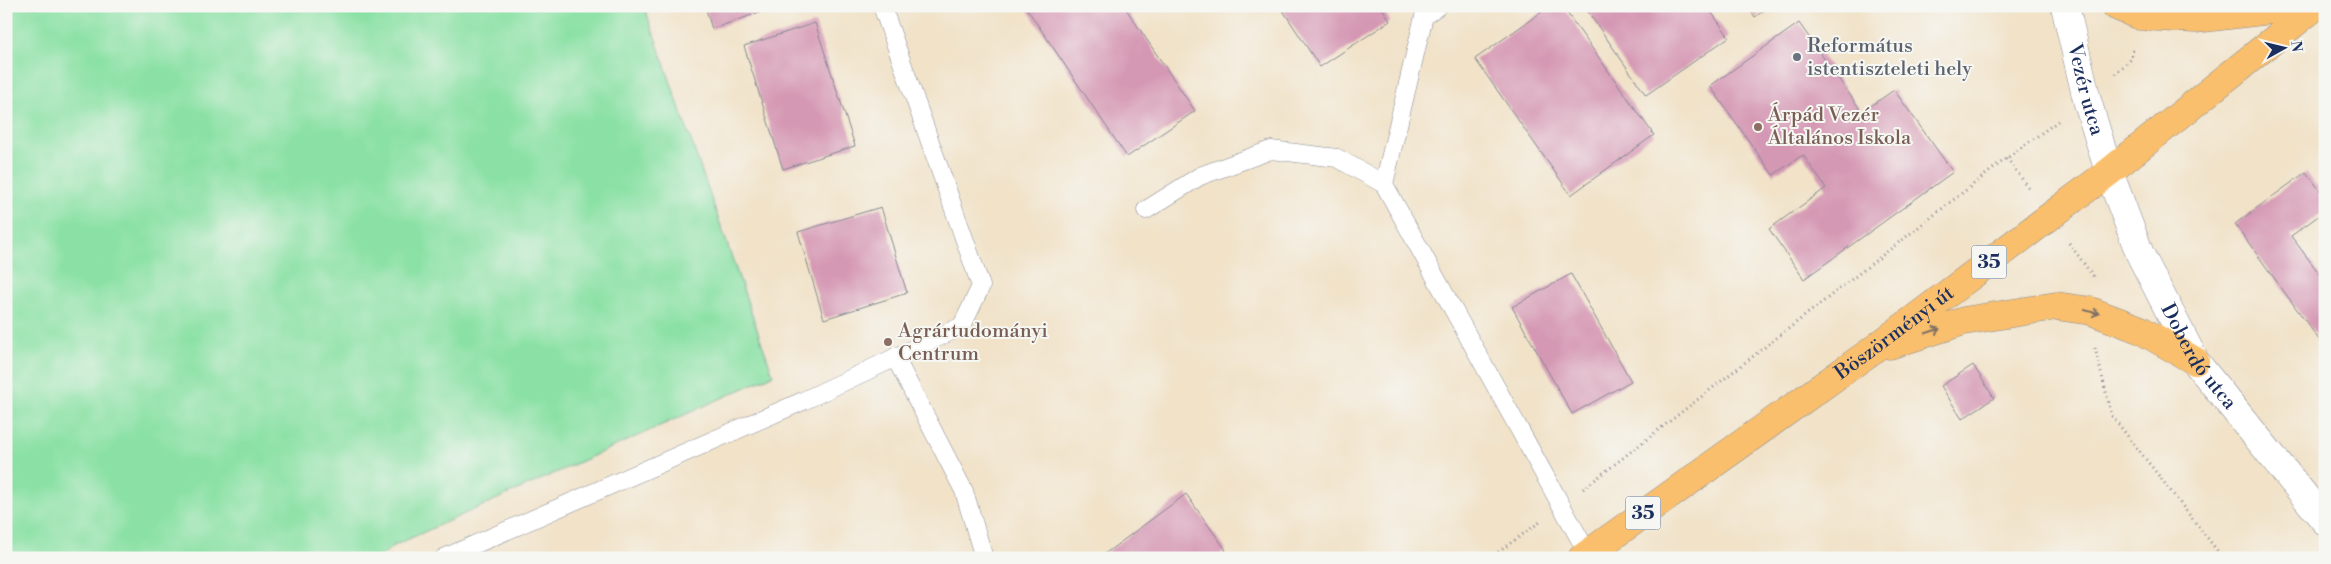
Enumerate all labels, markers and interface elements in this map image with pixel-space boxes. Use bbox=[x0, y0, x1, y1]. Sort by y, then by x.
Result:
north arrow bbox=[2258, 22, 2308, 72]
place label: Református istentiszteleti hely bbox=[1807, 34, 1972, 82]
street label: Vezér utca bbox=[2062, 40, 2110, 139]
text: N bbox=[2286, 40, 2306, 53]
marker: Református istentiszteleti hely bbox=[1791, 51, 1803, 63]
place label: Árpád Vezér Általános Iskola bbox=[1767, 102, 1912, 151]
marker: Árpád Vezér Általános Iskola bbox=[1752, 121, 1764, 133]
road number: 35 bbox=[1972, 246, 2006, 278]
street label: Böszörményi út bbox=[1829, 281, 1959, 386]
street label: Doberdó utca bbox=[2155, 299, 2242, 415]
one-way arrow bbox=[2083, 308, 2099, 318]
place label: Agrártudományi Centrum bbox=[897, 319, 1048, 367]
one-way arrow bbox=[1925, 326, 1940, 335]
marker: Agrártudományi Centrum bbox=[882, 336, 894, 348]
road number: 35 bbox=[1626, 496, 1660, 530]

